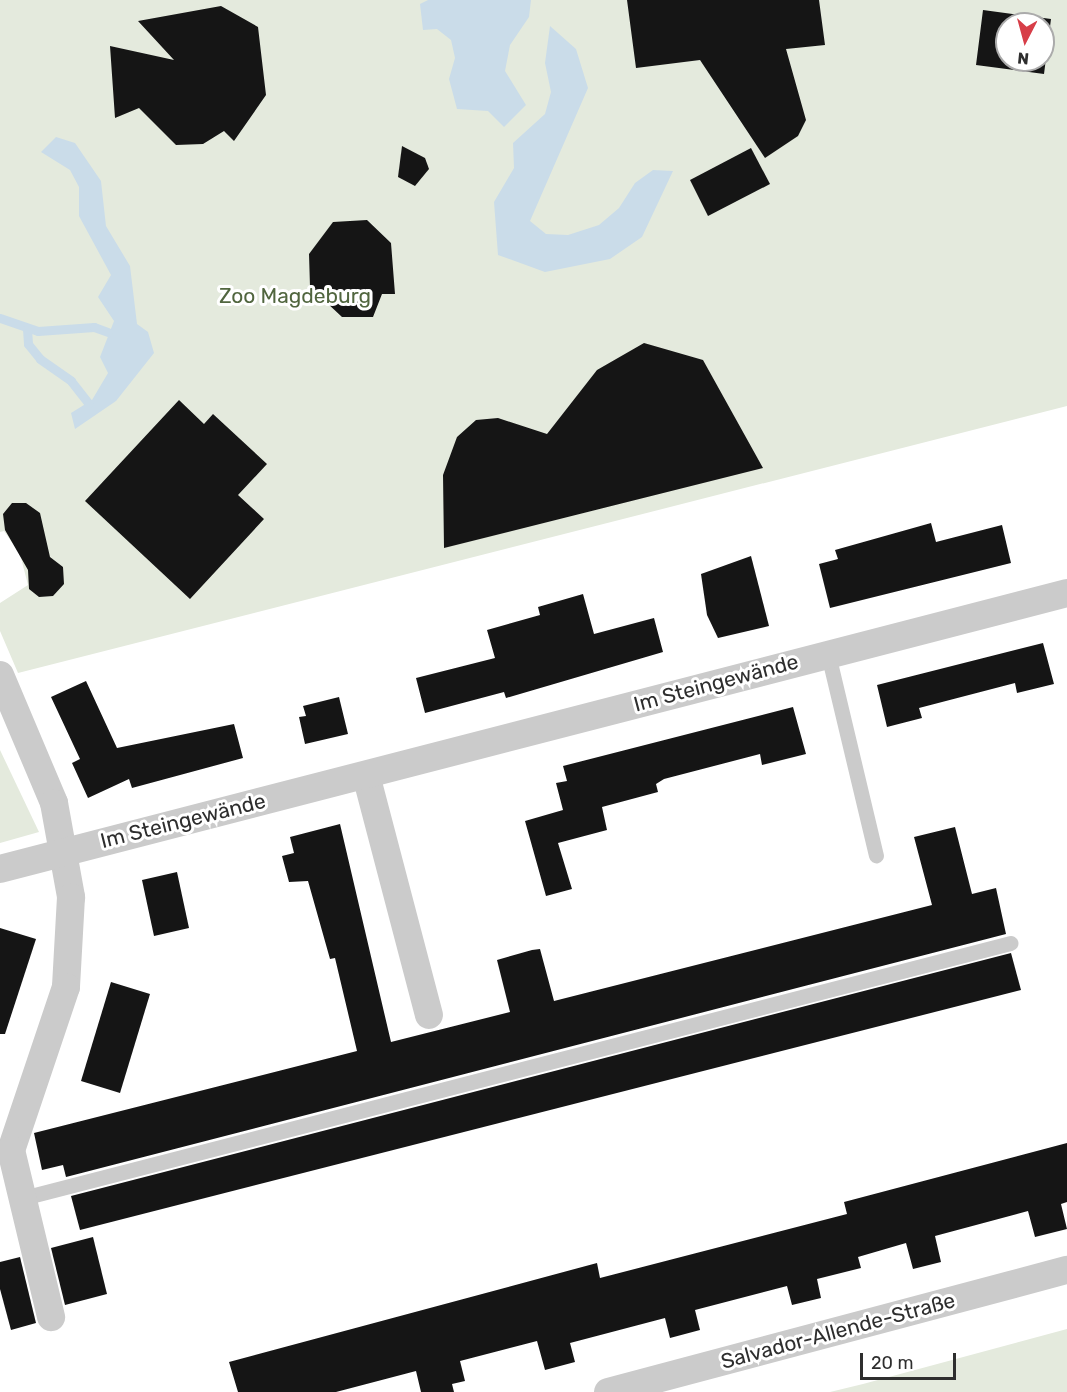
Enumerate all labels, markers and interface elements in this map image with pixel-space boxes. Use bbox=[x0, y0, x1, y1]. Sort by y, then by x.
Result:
north arrow bbox=[995, 12, 1055, 72]
text: N bbox=[1017, 48, 1030, 68]
park label: Zoo Magdeburg bbox=[219, 283, 371, 309]
street label: Im Steingewände bbox=[631, 649, 801, 717]
street label: Im Steingewände bbox=[98, 788, 268, 854]
street label: Salvador-Allende-Straße bbox=[718, 1288, 958, 1374]
scale bar bbox=[863, 1341, 959, 1379]
text: 20 m bbox=[871, 1352, 913, 1374]

